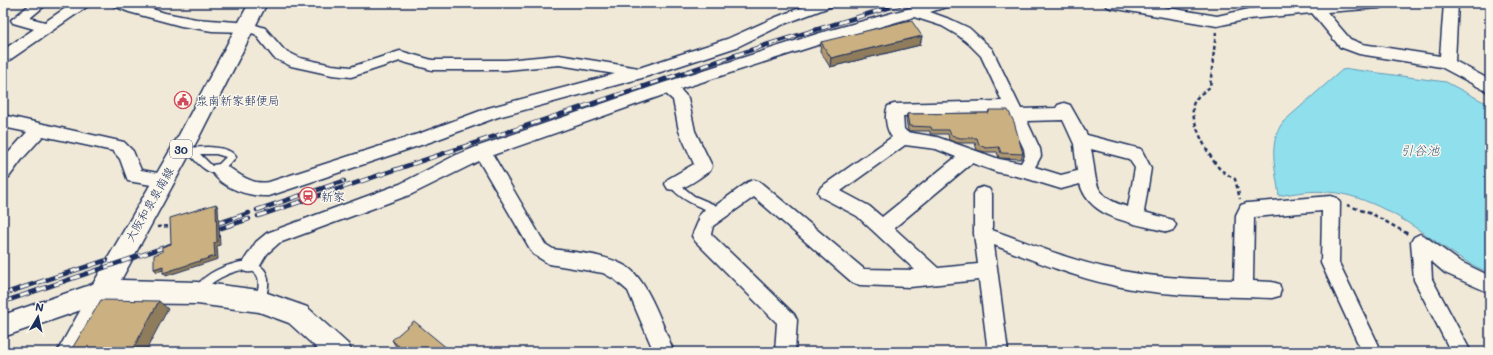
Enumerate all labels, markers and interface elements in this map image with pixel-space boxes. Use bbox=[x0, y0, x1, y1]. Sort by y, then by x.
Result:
public building icon: 泉南新家郵便局 bbox=[173, 90, 193, 110]
place label: 泉南新家郵便局 bbox=[196, 92, 280, 108]
road number: 30 bbox=[170, 140, 192, 158]
water label: 引谷池 bbox=[1400, 141, 1440, 158]
street label: 大阪和泉泉南線 bbox=[121, 164, 177, 244]
station icon: 新家 bbox=[298, 186, 318, 206]
place label: 新家 bbox=[321, 188, 345, 204]
north arrow bbox=[18, 297, 58, 337]
text: N bbox=[34, 299, 45, 315]

